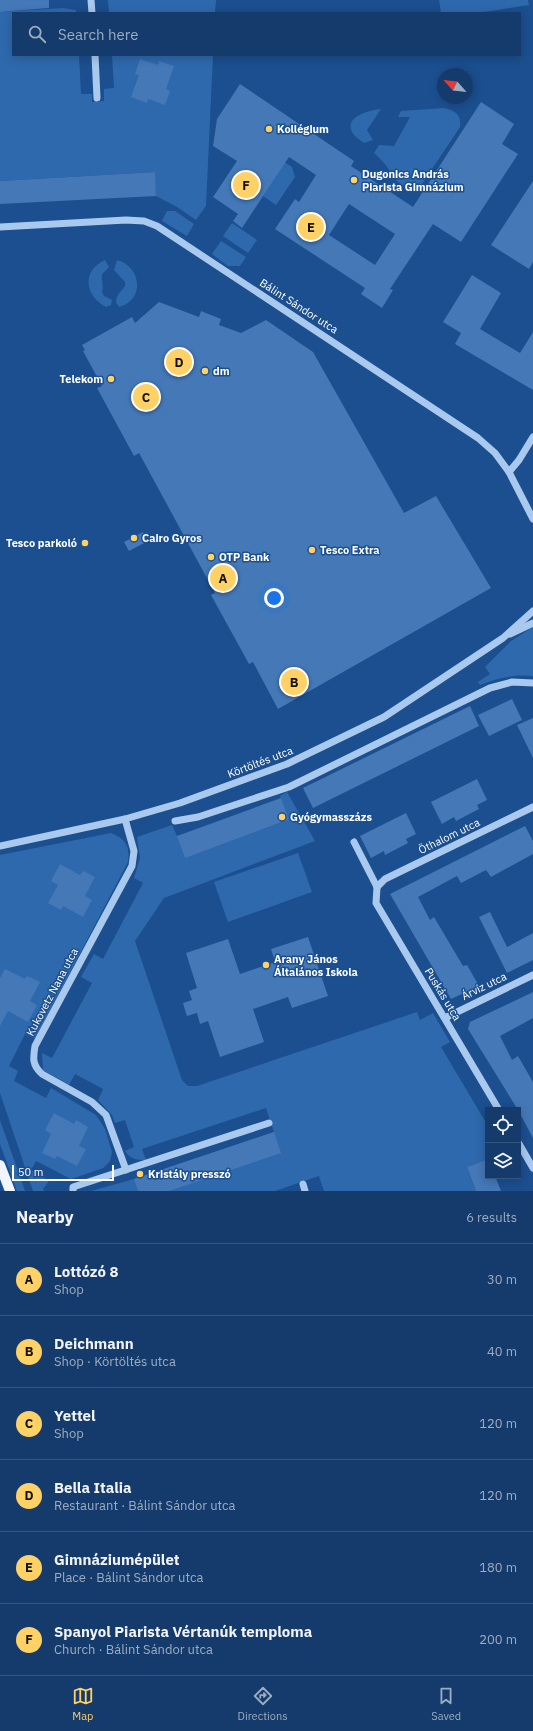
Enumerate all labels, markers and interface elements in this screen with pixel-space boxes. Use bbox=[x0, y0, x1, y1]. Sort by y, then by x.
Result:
search box bbox=[12, 12, 521, 56]
icon: search bbox=[26, 23, 48, 45]
text: Search here bbox=[58, 25, 138, 44]
north arrow bbox=[437, 68, 473, 104]
place label: Kollégium bbox=[277, 122, 329, 136]
marker: Kollégium bbox=[264, 124, 274, 134]
place label: Dugonics András Piarista Gimnázium bbox=[362, 167, 464, 194]
pin: F bbox=[233, 170, 259, 200]
marker: Dugonics András Piarista Gimnázium bbox=[349, 175, 359, 185]
pin: E bbox=[298, 212, 324, 242]
street label: Bálint Sándor utca bbox=[257, 275, 341, 337]
pin: D bbox=[166, 347, 192, 377]
place label: dm bbox=[213, 364, 230, 378]
marker: dm bbox=[200, 366, 210, 376]
place label: Telekom bbox=[60, 372, 103, 386]
marker: Telekom bbox=[106, 374, 116, 384]
pin: C bbox=[133, 382, 159, 412]
place label: Cairo Gyros bbox=[142, 531, 202, 545]
marker: Cairo Gyros bbox=[129, 533, 139, 543]
place label: Tesco parkoló bbox=[6, 536, 77, 550]
marker: Tesco parkoló bbox=[80, 538, 90, 548]
place label: Tesco Extra bbox=[320, 543, 379, 557]
marker: Tesco Extra bbox=[307, 545, 317, 555]
place label: OTP Bank bbox=[219, 550, 270, 564]
marker: OTP Bank bbox=[206, 552, 216, 562]
pin: A bbox=[210, 563, 236, 593]
your location bbox=[264, 588, 284, 608]
pin: B bbox=[281, 667, 307, 697]
street label: Körtöltés utca bbox=[225, 743, 295, 781]
place label: Gyógymasszázs bbox=[290, 810, 373, 824]
marker: Gyógymasszázs bbox=[277, 812, 287, 822]
street label: Öthalom utca bbox=[416, 815, 482, 857]
street label: Kukovetz Nana utca bbox=[23, 946, 81, 1038]
place label: Arany János Általános Iskola bbox=[274, 952, 358, 979]
marker: Arany János Általános Iskola bbox=[261, 960, 271, 970]
street label: Puskás utca bbox=[422, 965, 464, 1023]
street label: Árvíz utca bbox=[459, 969, 509, 1003]
map controls bbox=[485, 1107, 521, 1179]
button: locate bbox=[485, 1107, 521, 1143]
button: layers bbox=[485, 1143, 521, 1179]
scale bar bbox=[12, 1163, 114, 1182]
text: 50 m bbox=[18, 1165, 43, 1179]
place label: Kristály presszó bbox=[148, 1167, 231, 1181]
marker: Kristály presszó bbox=[135, 1169, 145, 1179]
text: Nearby bbox=[16, 1206, 74, 1228]
text: 6 results bbox=[466, 1209, 517, 1226]
text: Lottózó 8 bbox=[54, 1262, 118, 1281]
text: A bbox=[25, 1271, 33, 1288]
text: 30 m bbox=[487, 1271, 517, 1288]
text: Shop bbox=[54, 1281, 84, 1298]
text: Deichmann bbox=[54, 1334, 134, 1353]
text: B bbox=[25, 1343, 33, 1360]
text: 40 m bbox=[487, 1343, 517, 1360]
text: Shop · Körtöltés utca bbox=[54, 1353, 176, 1370]
text: Yettel bbox=[54, 1406, 96, 1425]
text: C bbox=[25, 1415, 33, 1432]
text: 120 m bbox=[479, 1415, 517, 1432]
text: Shop bbox=[54, 1425, 84, 1442]
text: Bella Italia bbox=[54, 1478, 132, 1497]
text: D bbox=[24, 1487, 34, 1504]
text: 120 m bbox=[479, 1487, 517, 1504]
text: Restaurant · Bálint Sándor utca bbox=[54, 1497, 236, 1514]
text: Gimnáziumépület bbox=[54, 1550, 180, 1569]
text: E bbox=[25, 1559, 33, 1576]
text: 180 m bbox=[479, 1559, 517, 1576]
text: Place · Bálint Sándor utca bbox=[54, 1569, 203, 1586]
text: Spanyol Piarista Vértanúk temploma bbox=[54, 1622, 312, 1641]
text: F bbox=[25, 1631, 33, 1648]
text: 200 m bbox=[479, 1631, 517, 1648]
text: Church · Bálint Sándor utca bbox=[54, 1641, 213, 1658]
tab: Map bbox=[72, 1685, 94, 1723]
tab: Directions bbox=[238, 1685, 288, 1723]
tab: Saved bbox=[431, 1685, 461, 1723]

